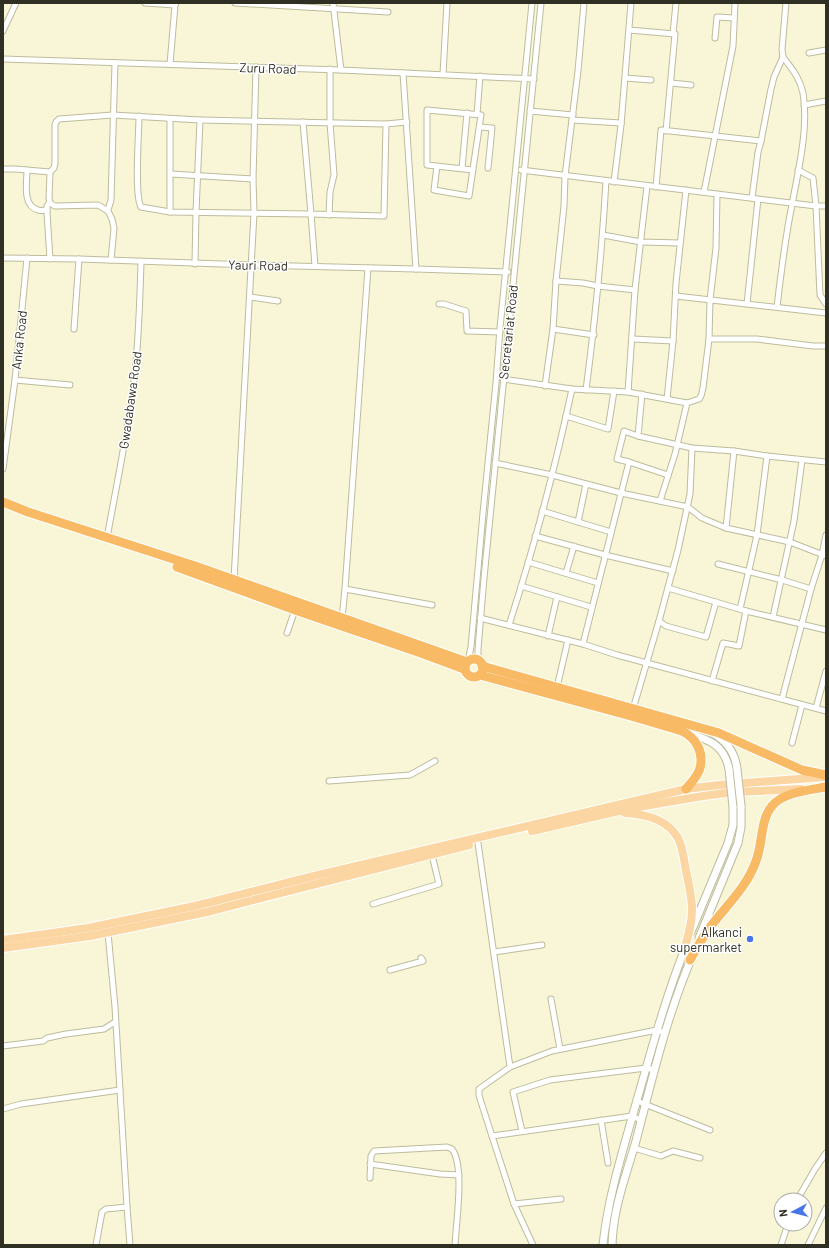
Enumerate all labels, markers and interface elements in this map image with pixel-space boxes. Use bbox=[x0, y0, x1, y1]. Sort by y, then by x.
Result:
street label: Zuru Road bbox=[239, 59, 297, 77]
street label: Yauri Road bbox=[228, 256, 288, 274]
street label: Secretariat Road bbox=[495, 284, 521, 380]
street label: Anka Road bbox=[8, 310, 30, 370]
street label: Gwadabawa Road bbox=[115, 350, 145, 450]
place label: Alkanci supermarket bbox=[670, 924, 742, 955]
marker: Alkanci supermarket bbox=[745, 934, 755, 944]
north arrow bbox=[773, 1192, 813, 1232]
text: N bbox=[776, 1209, 789, 1218]

